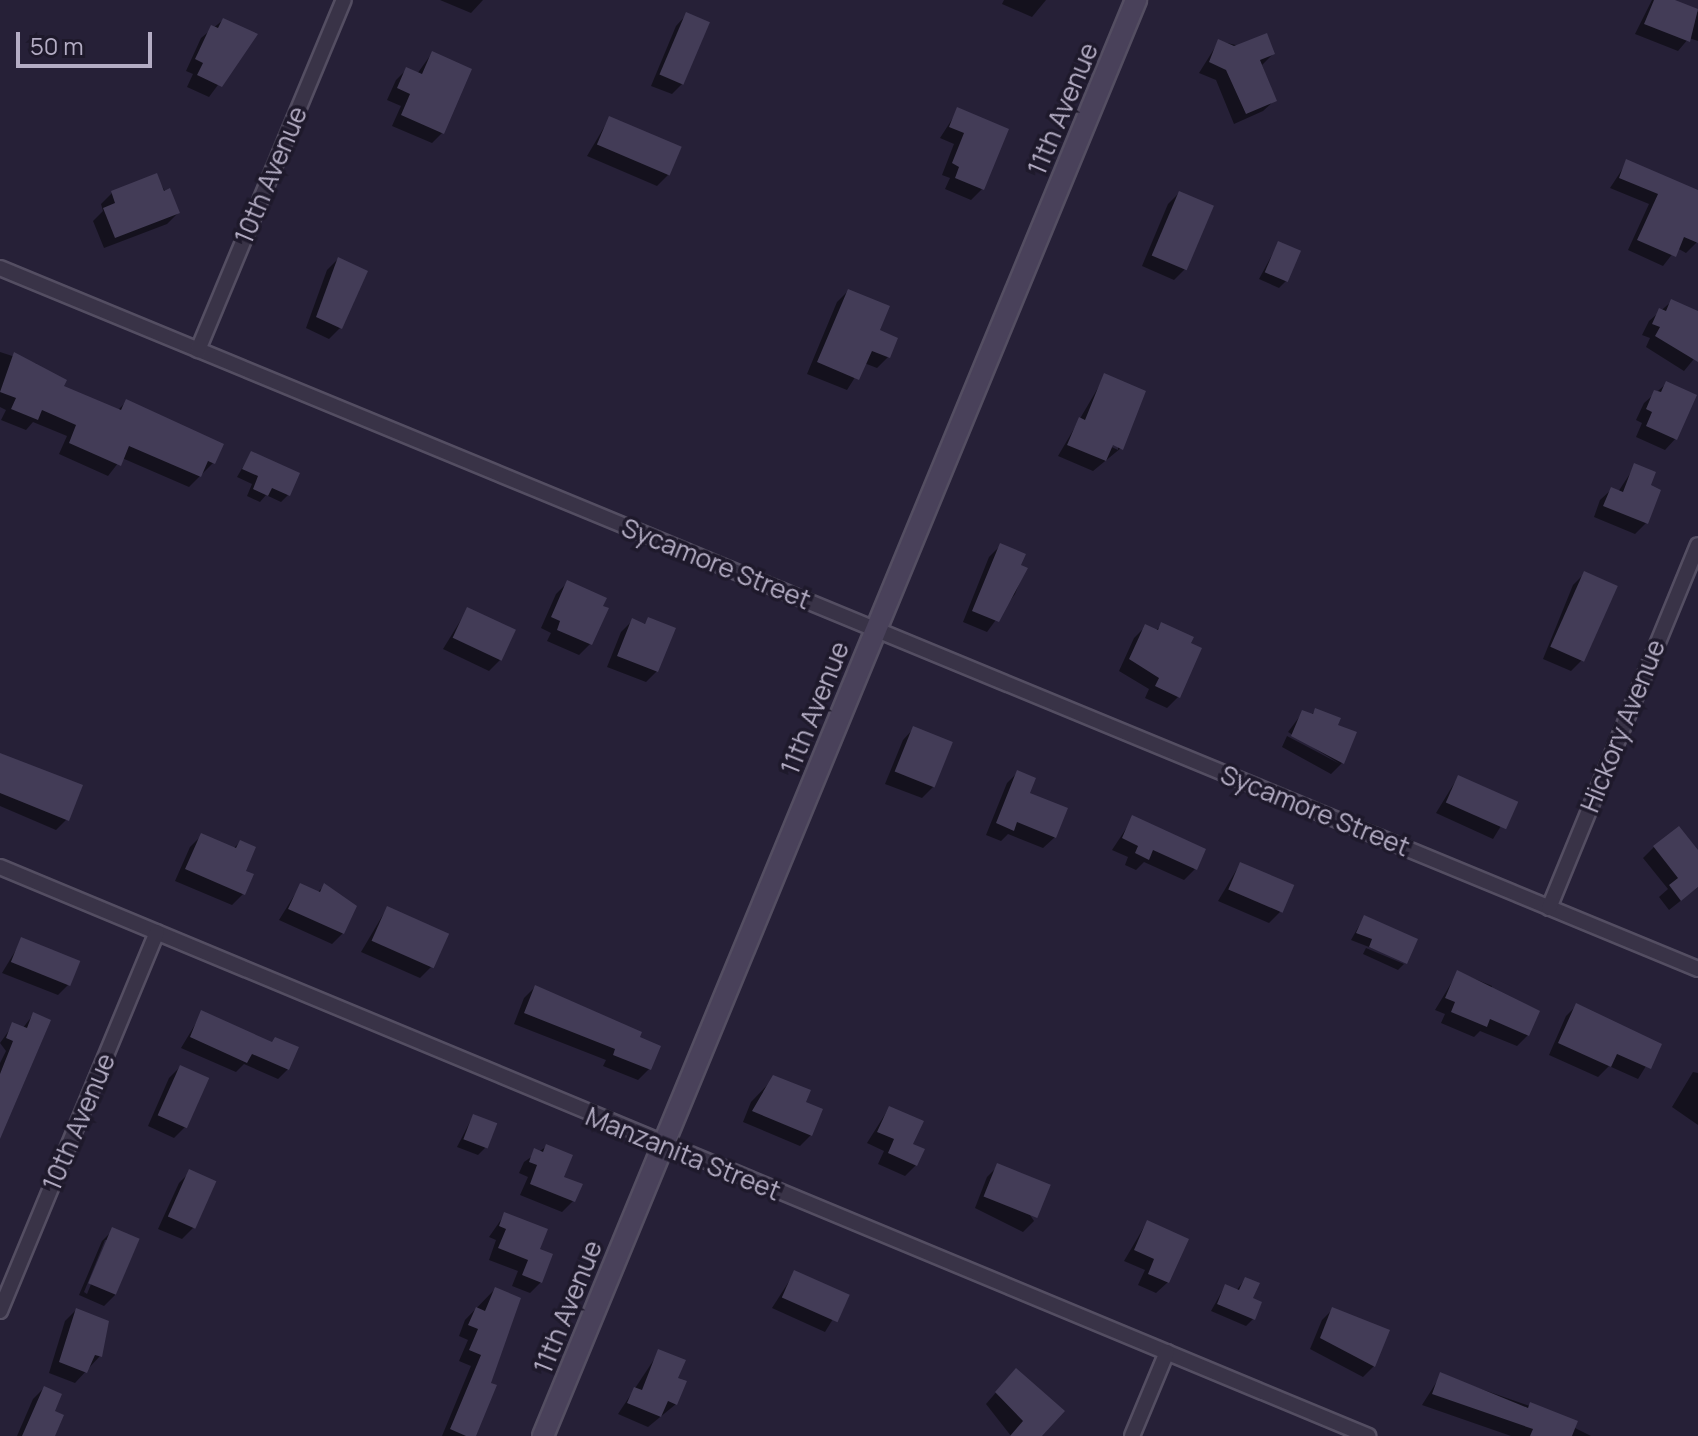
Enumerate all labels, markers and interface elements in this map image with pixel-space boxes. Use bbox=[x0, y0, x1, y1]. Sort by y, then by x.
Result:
scale bar bbox=[20, 16, 156, 66]
text: 50 m bbox=[30, 29, 84, 62]
street label: 11th Avenue bbox=[1021, 38, 1105, 180]
street label: 10th Avenue bbox=[228, 102, 314, 248]
street label: Sycamore Street bbox=[617, 512, 815, 616]
street label: Hickory Avenue bbox=[1574, 635, 1672, 817]
street label: 11th Avenue bbox=[774, 637, 856, 779]
street label: Sycamore Street bbox=[1216, 759, 1414, 863]
street label: 10th Avenue bbox=[36, 1049, 122, 1195]
street label: Manzanita Street bbox=[581, 1101, 785, 1207]
street label: 11th Avenue bbox=[527, 1236, 609, 1378]

